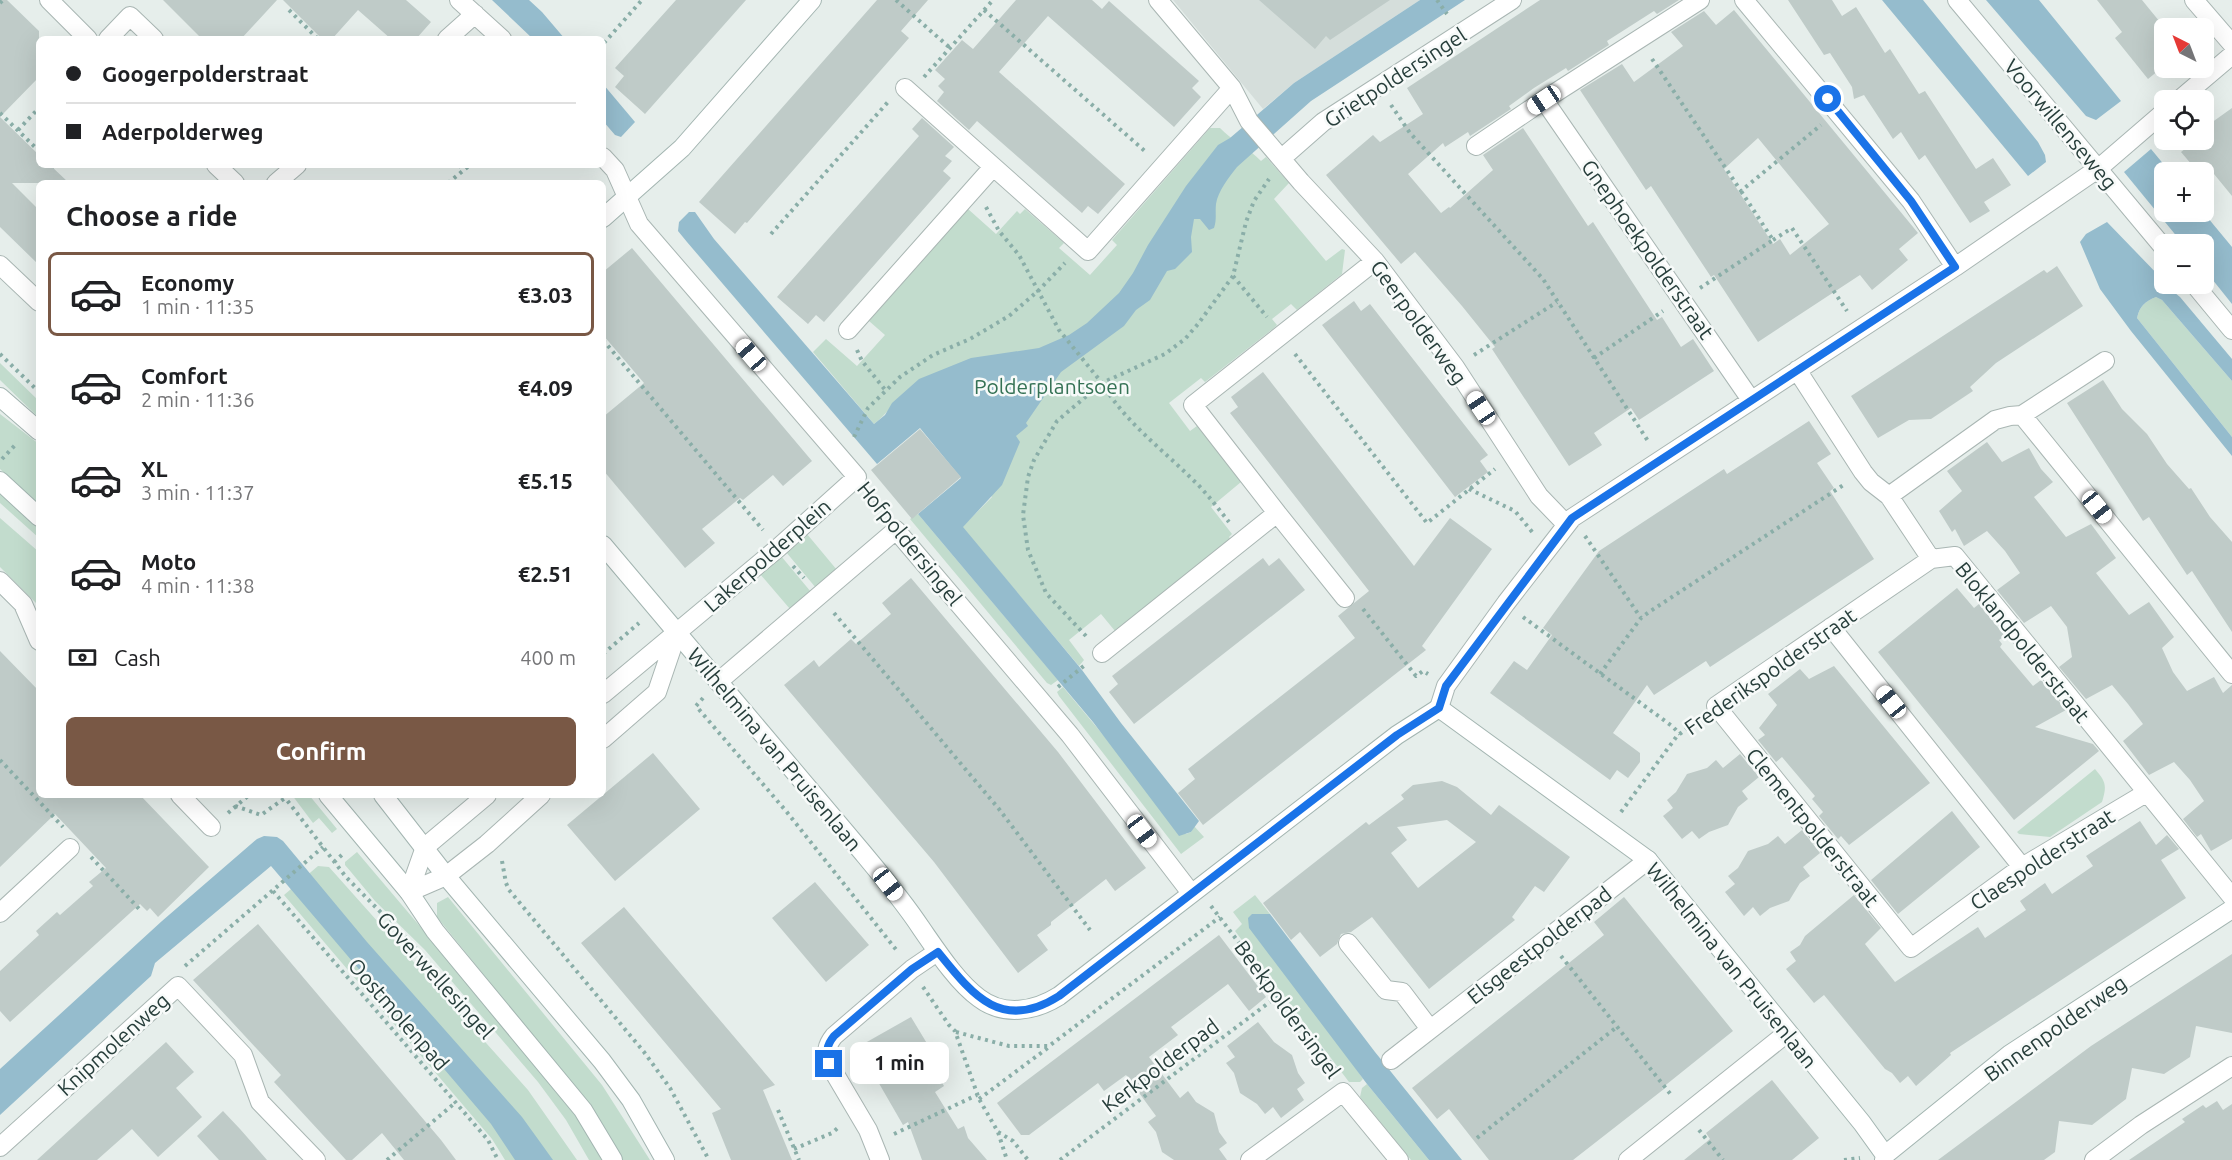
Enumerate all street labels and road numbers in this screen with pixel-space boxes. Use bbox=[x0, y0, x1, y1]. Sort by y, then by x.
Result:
street label: Grietpoldersingel bbox=[1320, 22, 1470, 132]
street label: Voorwillenseweg bbox=[2000, 54, 2122, 194]
street label: Gnephoekpolderstraat bbox=[1577, 155, 1719, 343]
street label: Geerpolderweg bbox=[1366, 255, 1472, 389]
street label: Hofpoldersingel bbox=[853, 476, 967, 610]
street label: Lakerpolderplein bbox=[699, 494, 835, 616]
street label: Bloklandpolderstraat bbox=[1951, 557, 2095, 727]
street label: Frederikspolderstraat bbox=[1680, 603, 1860, 739]
street label: Wilhelmina van Pruisenlaan bbox=[683, 643, 867, 855]
street label: Clementpolderstraat bbox=[1742, 743, 1884, 911]
street label: Claespolderstraat bbox=[1965, 803, 2119, 915]
street label: Wilhelmina van Pruisenlaan bbox=[1642, 857, 1822, 1073]
street label: Elsgeestpolderpad bbox=[1462, 881, 1616, 1009]
street label: Goverwellesingel bbox=[373, 907, 499, 1043]
street label: Beekpoldersingel bbox=[1230, 935, 1346, 1083]
street label: Oostmolenpad bbox=[344, 953, 454, 1075]
street label: Binnenpolderweg bbox=[1979, 970, 2131, 1086]
street label: Knipmolenweg bbox=[52, 988, 174, 1100]
street label: Kerkpolderpad bbox=[1097, 1013, 1223, 1117]

